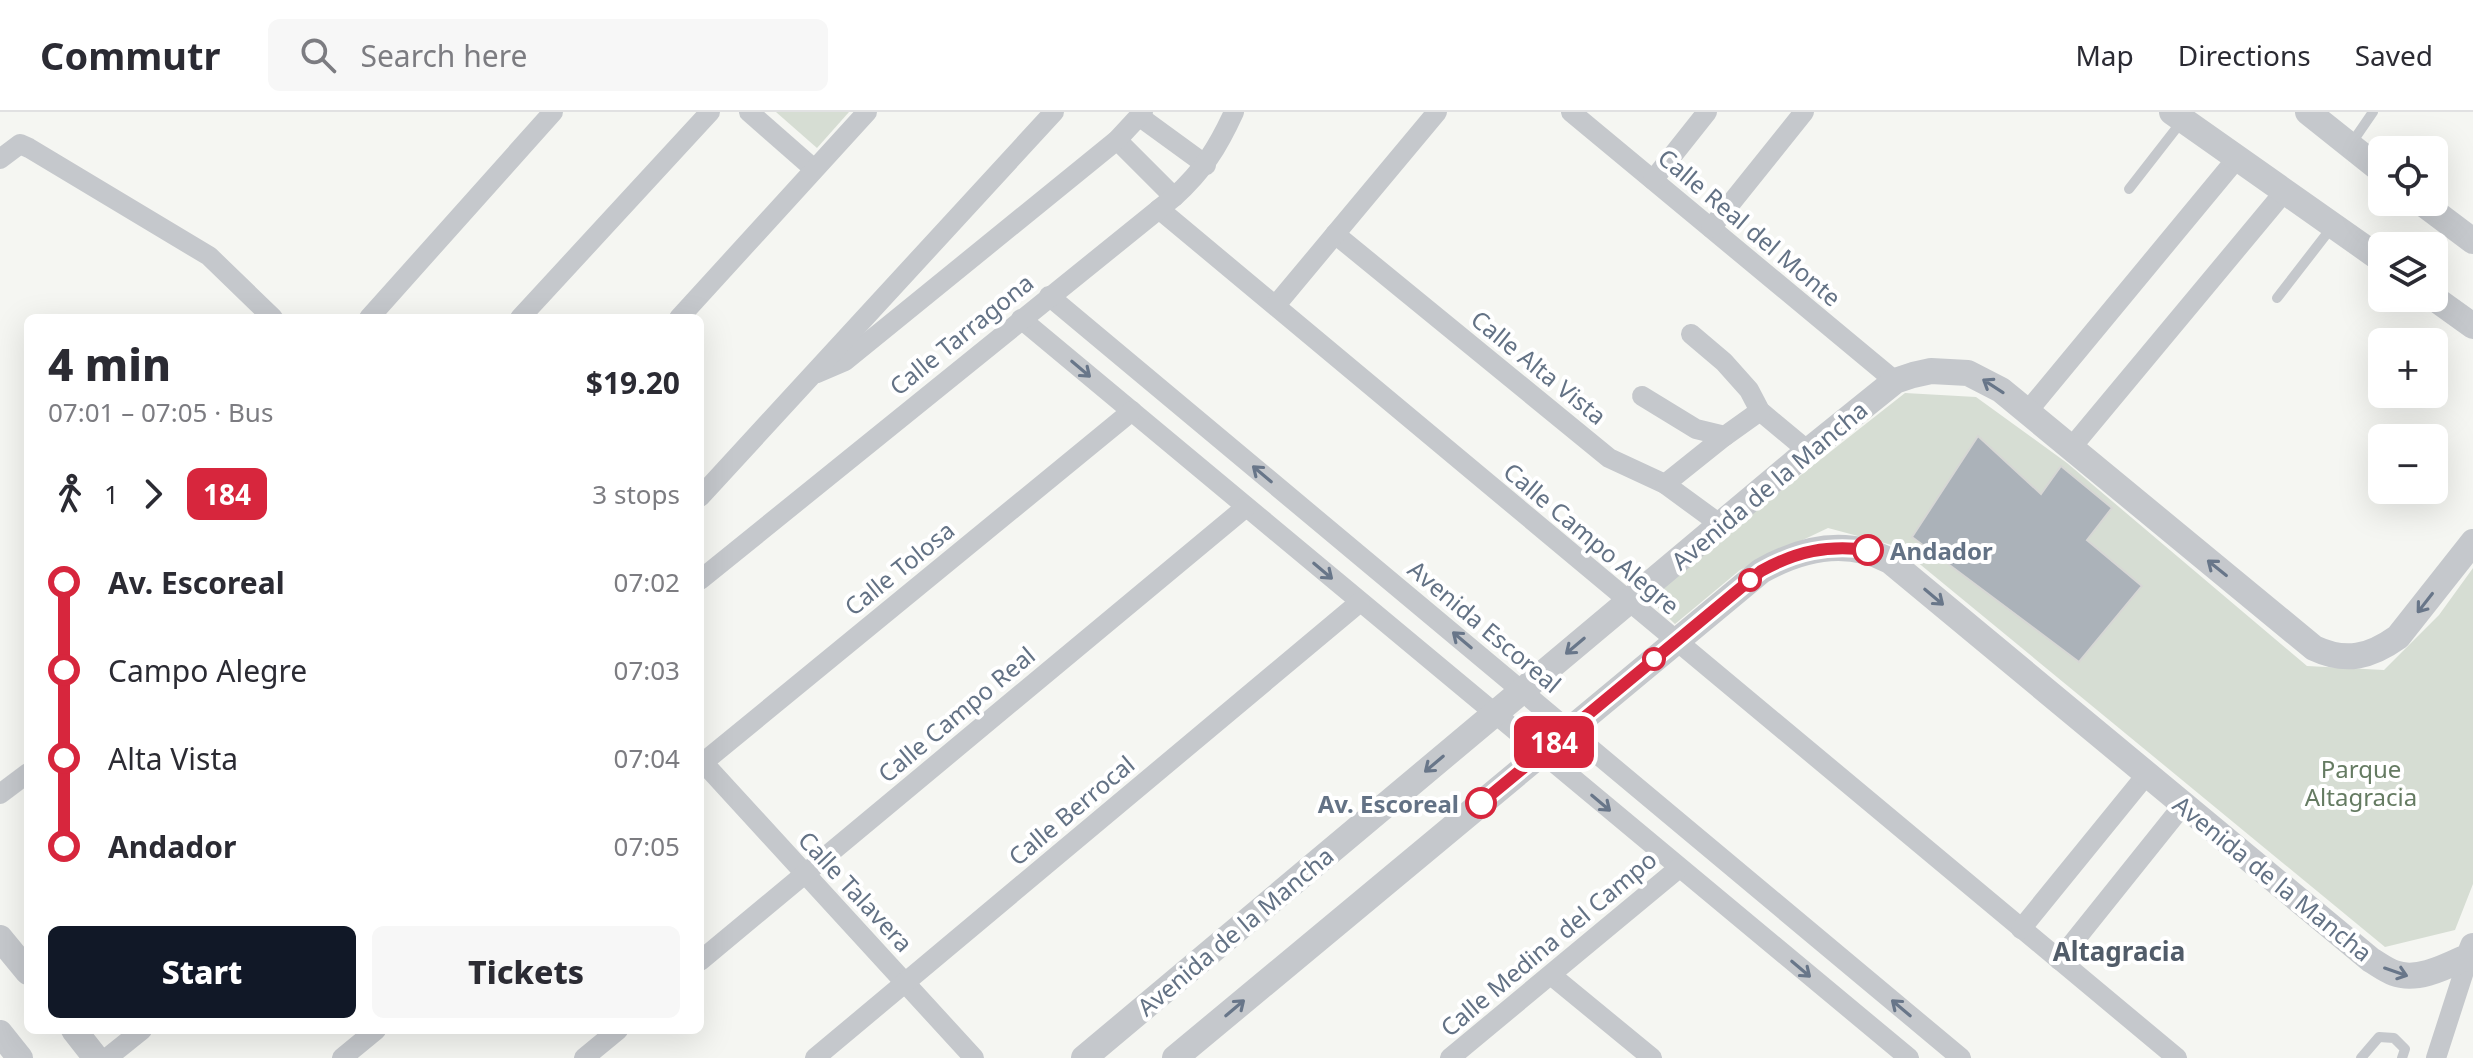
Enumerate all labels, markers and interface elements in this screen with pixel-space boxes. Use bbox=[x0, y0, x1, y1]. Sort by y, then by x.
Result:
search box bbox=[268, 19, 828, 91]
text: Commutr bbox=[40, 29, 220, 81]
icon: search bbox=[296, 33, 340, 77]
text: Search here bbox=[360, 35, 527, 76]
text: Map bbox=[2075, 36, 2134, 74]
text: Directions bbox=[2178, 36, 2311, 74]
text: Saved bbox=[2355, 36, 2433, 74]
map controls bbox=[2368, 136, 2448, 504]
button: locate bbox=[2368, 136, 2448, 216]
street label: Calle Real del Monte bbox=[1652, 141, 1848, 313]
button: layers bbox=[2368, 232, 2448, 312]
street label: Calle Tarragona bbox=[882, 266, 1040, 402]
street label: Calle Alta Vista bbox=[1465, 302, 1613, 432]
button: + bbox=[2368, 328, 2448, 408]
text: 4 min bbox=[48, 334, 171, 394]
one-way arrow bbox=[1070, 360, 1091, 378]
text: $19.20 bbox=[586, 362, 680, 403]
one-way arrow bbox=[1983, 378, 2005, 395]
street label: Avenida de la Mancha bbox=[1664, 393, 1874, 577]
text: 07:01 – 07:05 · Bus bbox=[48, 394, 273, 430]
button: − bbox=[2368, 424, 2448, 504]
street label: Calle Campo Alegre bbox=[1497, 455, 1687, 621]
one-way arrow bbox=[1253, 465, 1273, 483]
icon: walk bbox=[48, 472, 92, 516]
icon: forward bbox=[131, 472, 175, 516]
text: 184 bbox=[203, 475, 251, 513]
text: 1 bbox=[104, 476, 119, 512]
text: 3 stops bbox=[592, 476, 680, 512]
street label: Calle Tolosa bbox=[837, 513, 961, 623]
place label: Andador bbox=[1890, 534, 1993, 567]
marker: Andador bbox=[1853, 535, 1883, 565]
street label: Avenida Escoreal bbox=[1402, 552, 1568, 700]
one-way arrow bbox=[2207, 559, 2227, 577]
text: Av. Escoreal bbox=[108, 562, 285, 603]
one-way arrow bbox=[1313, 562, 1333, 580]
text: 07:02 bbox=[614, 564, 680, 600]
unlabelled marker bbox=[1739, 569, 1761, 591]
one-way arrow bbox=[1923, 588, 1944, 606]
one-way arrow bbox=[2416, 592, 2433, 613]
one-way arrow bbox=[1452, 631, 1473, 649]
one-way arrow bbox=[1565, 637, 1585, 655]
street label: Calle Campo Real bbox=[871, 639, 1041, 789]
unlabelled marker bbox=[1643, 648, 1665, 670]
text: Campo Alegre bbox=[108, 650, 307, 691]
text: 07:03 bbox=[614, 652, 680, 688]
line badge: 184 bbox=[1508, 716, 1600, 768]
text: 184 bbox=[1530, 723, 1578, 761]
text: Alta Vista bbox=[108, 738, 238, 779]
text: 07:04 bbox=[614, 740, 680, 776]
street label: Calle Berrocal bbox=[1001, 748, 1141, 872]
park label: Parque Altagracia bbox=[2305, 752, 2417, 813]
one-way arrow bbox=[1425, 755, 1445, 773]
place label: Av. Escoreal bbox=[1318, 787, 1459, 820]
street label: Avenida de la Mancha bbox=[2167, 787, 2379, 969]
marker: Av. Escoreal bbox=[1466, 788, 1496, 818]
one-way arrow bbox=[1590, 794, 1611, 812]
street label: Calle Talavera bbox=[791, 823, 921, 959]
text: Andador bbox=[108, 826, 236, 867]
text: 07:05 bbox=[614, 828, 680, 864]
street label: Avenida de la Mancha bbox=[1130, 839, 1340, 1023]
street label: Calle Medina del Campo bbox=[1433, 843, 1663, 1043]
button: Start bbox=[48, 926, 356, 1018]
button: Tickets bbox=[372, 926, 680, 1018]
district label: Altagracia bbox=[2053, 933, 2185, 969]
one-way arrow bbox=[1790, 960, 1811, 978]
one-way arrow bbox=[2383, 965, 2408, 980]
one-way arrow bbox=[1224, 999, 1244, 1017]
one-way arrow bbox=[1892, 999, 1912, 1017]

